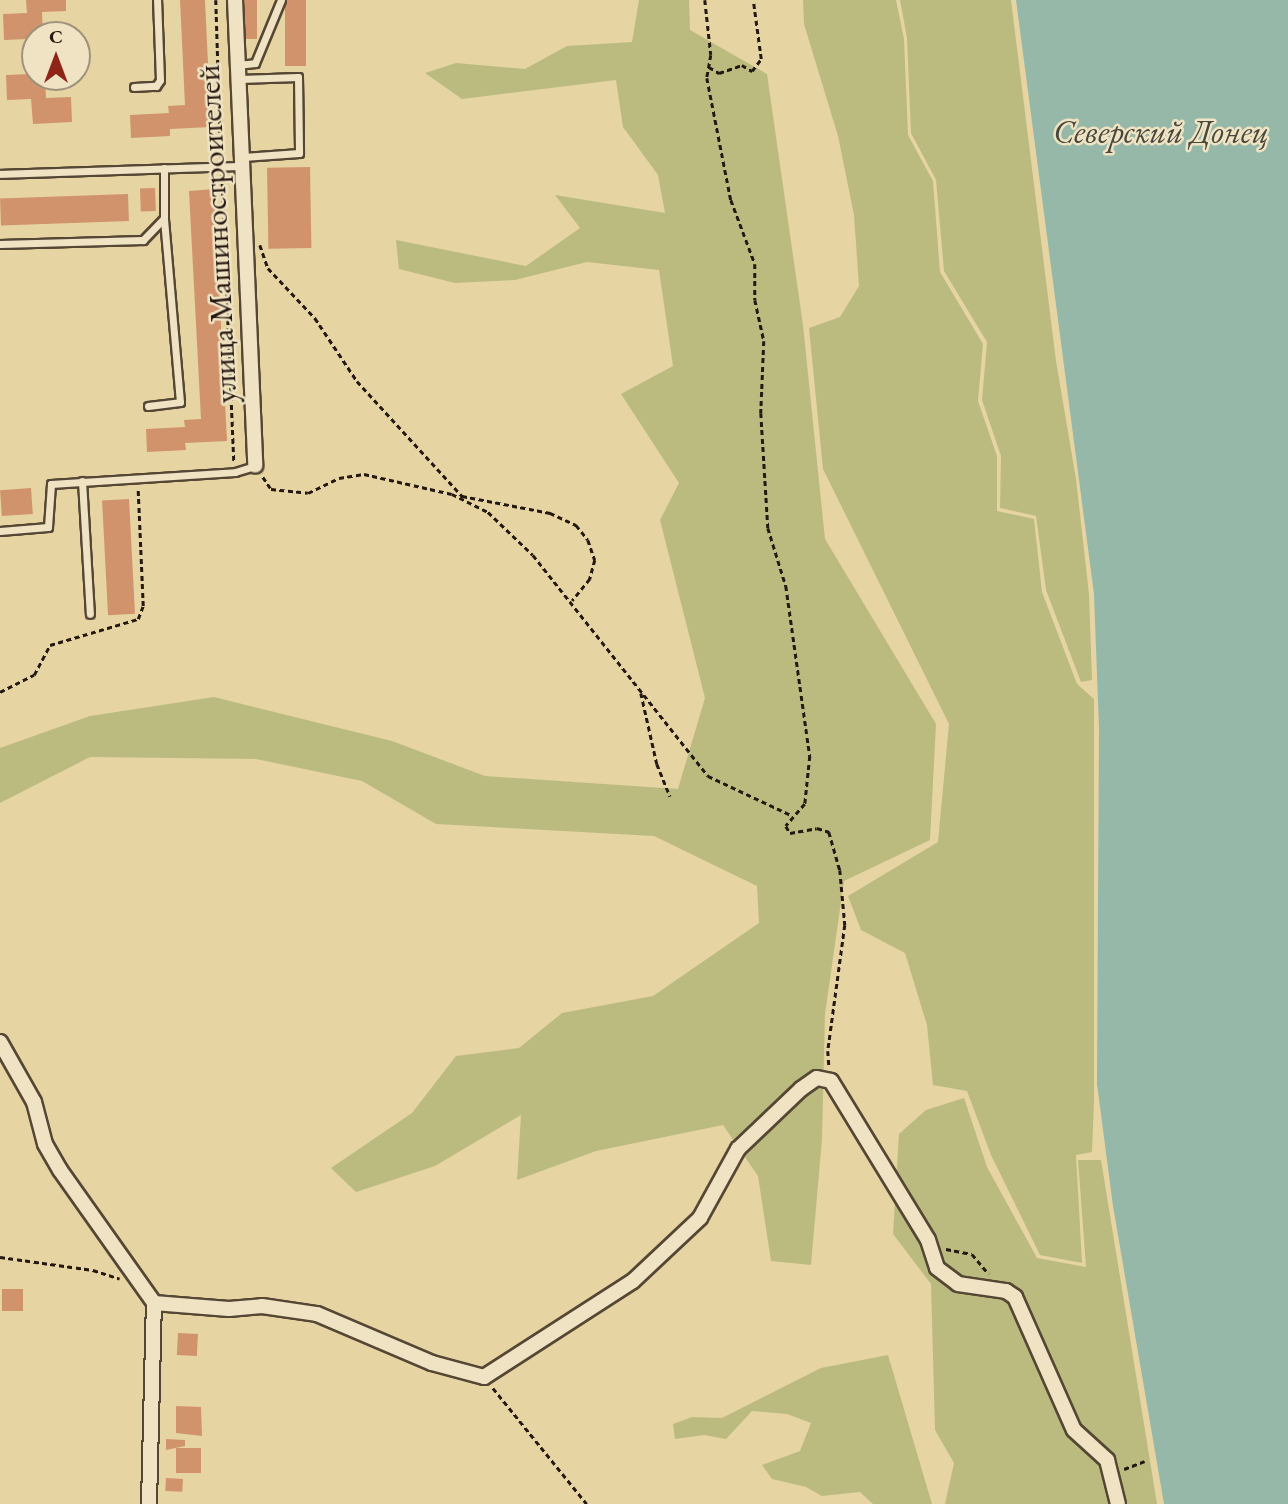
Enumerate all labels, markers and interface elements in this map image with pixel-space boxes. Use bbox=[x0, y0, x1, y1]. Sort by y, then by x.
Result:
north arrow bbox=[21, 21, 91, 91]
text: С bbox=[49, 24, 63, 49]
street label: улица Машиностроителей bbox=[189, 63, 245, 405]
water label: Северский Донец bbox=[1053, 112, 1269, 152]

